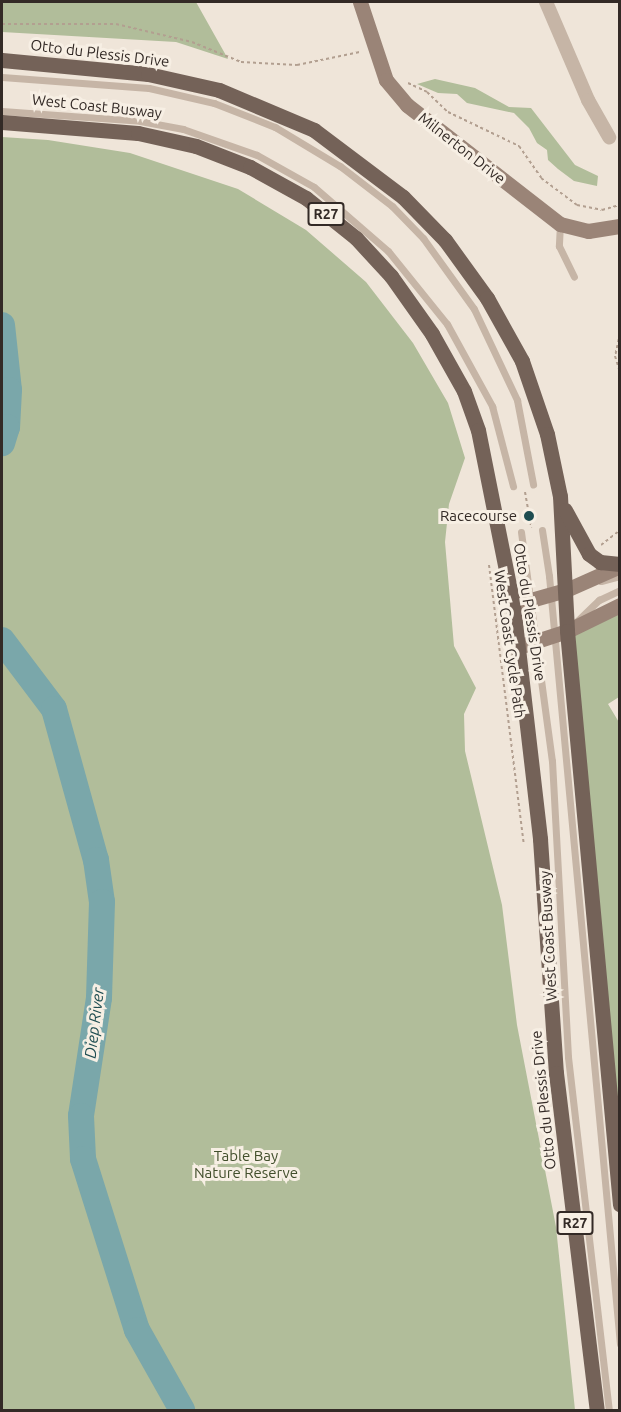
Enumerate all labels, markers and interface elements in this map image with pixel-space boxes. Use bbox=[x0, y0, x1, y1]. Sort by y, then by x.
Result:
street label: Otto du Plessis Drive bbox=[30, 36, 170, 70]
street label: West Coast Busway bbox=[31, 90, 163, 122]
street label: Milnerton Drive bbox=[415, 109, 509, 187]
road number: R27 bbox=[306, 203, 346, 225]
place label: Racecourse bbox=[440, 507, 517, 525]
marker: Racecourse bbox=[522, 509, 536, 523]
street label: Otto du Plessis Drive bbox=[510, 542, 550, 682]
street label: West Coast Cycle Path bbox=[491, 569, 529, 719]
street label: West Coast Busway bbox=[536, 870, 560, 1002]
water label: Diep River bbox=[80, 987, 108, 1059]
street label: Otto du Plessis Drive bbox=[527, 1030, 559, 1170]
park label: Table Bay Nature Reserve bbox=[194, 1146, 298, 1181]
road number: R27 bbox=[556, 1212, 594, 1234]

